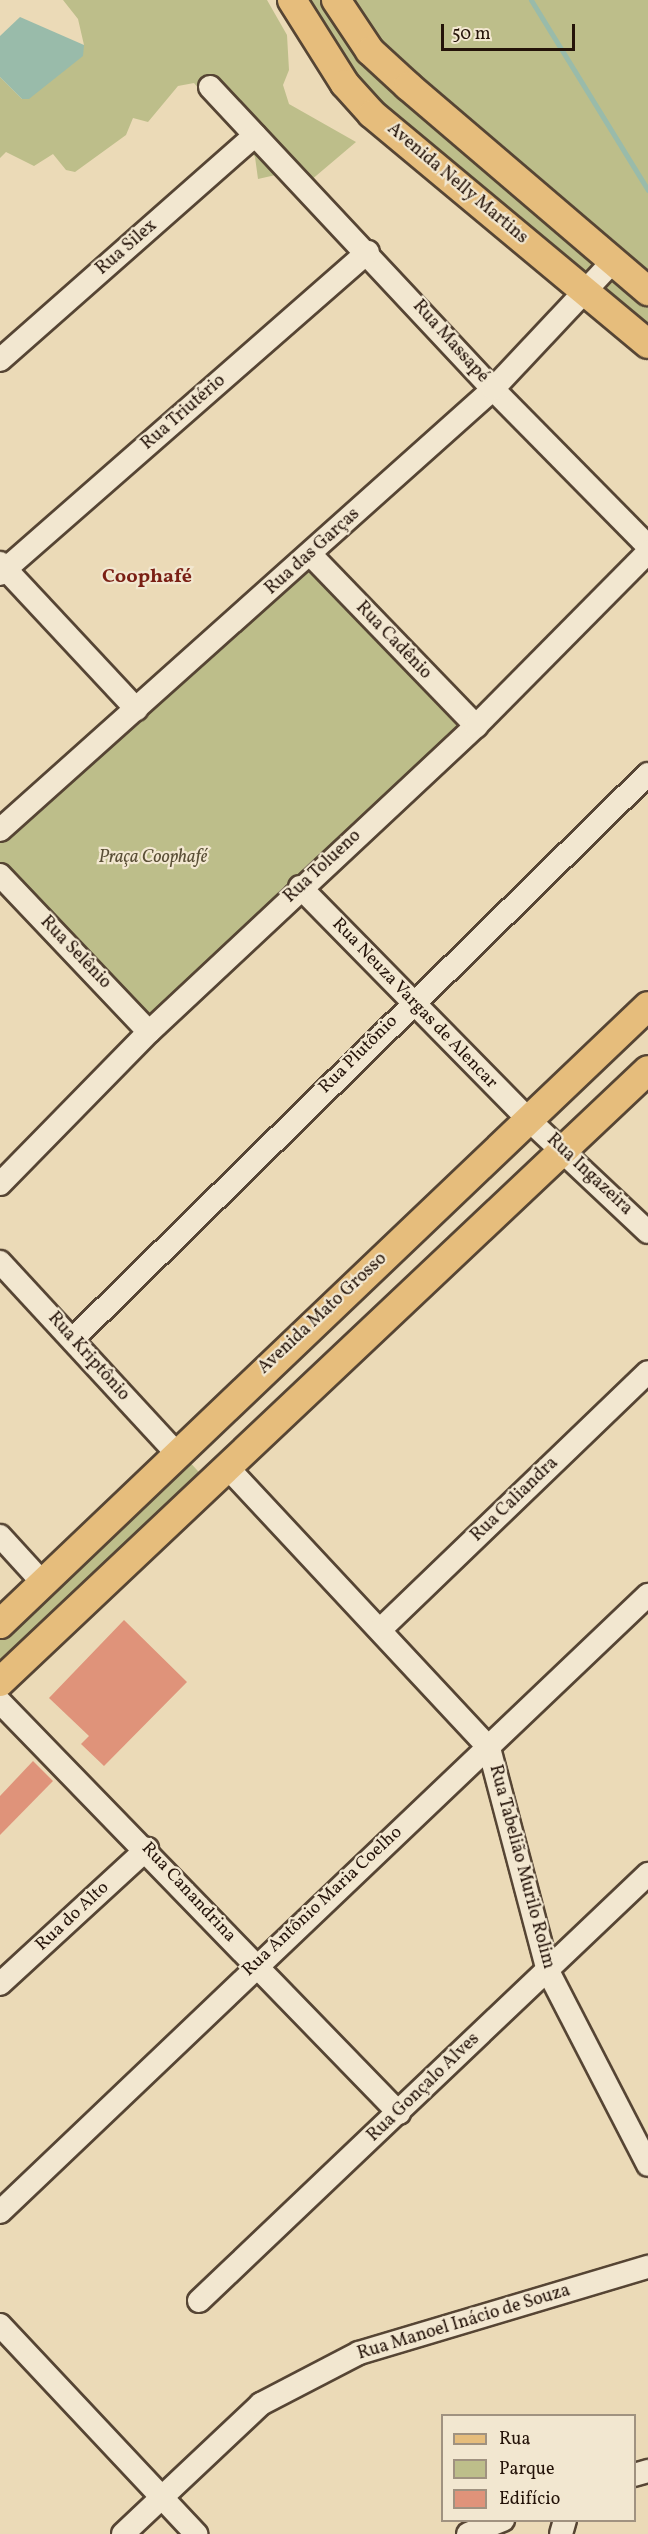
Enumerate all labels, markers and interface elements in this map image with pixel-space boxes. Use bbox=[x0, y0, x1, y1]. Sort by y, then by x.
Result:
scale bar bbox=[444, 12, 578, 50]
text: 50 m bbox=[452, 22, 491, 47]
street label: Avenida Nelly Martins bbox=[382, 119, 532, 249]
street label: Rua Silex bbox=[92, 216, 162, 280]
street label: Rua Massapé bbox=[407, 296, 493, 388]
street label: Rua Triutério bbox=[137, 370, 231, 456]
street label: Rua das Garças bbox=[261, 504, 365, 600]
district label: Coophafé bbox=[102, 565, 192, 589]
street label: Rua Cadênio bbox=[350, 597, 436, 685]
street label: Rua Tolueno bbox=[280, 826, 366, 908]
park label: Praça Coophafé bbox=[99, 847, 207, 869]
street label: Rua Selênio bbox=[35, 912, 115, 994]
street label: Rua Neuza Vargas de Alencar bbox=[327, 914, 501, 1094]
street label: Rua Plutônio bbox=[315, 1011, 403, 1099]
street label: Rua Ingazeira bbox=[541, 1130, 637, 1220]
street label: Avenida Mato Grosso bbox=[254, 1249, 392, 1379]
street label: Rua Kriptônio bbox=[43, 1308, 133, 1406]
street label: Rua Caliandra bbox=[467, 1453, 563, 1547]
street label: Rua Tabelião Murilo Rolim bbox=[483, 1762, 559, 1972]
street label: Rua Antônio Maria Coelho bbox=[239, 1822, 407, 1982]
street label: Rua Canandrina bbox=[136, 1838, 240, 1948]
street label: Rua do Alto bbox=[32, 1878, 114, 1956]
street label: Rua Gonçalo Alves bbox=[363, 2029, 485, 2147]
street label: Rua Manoel Inácio de Souza bbox=[355, 2280, 573, 2366]
legend bbox=[441, 2414, 636, 2522]
text: Rua bbox=[499, 2427, 530, 2452]
text: Parque bbox=[499, 2457, 554, 2482]
text: Edifício bbox=[499, 2487, 560, 2512]

